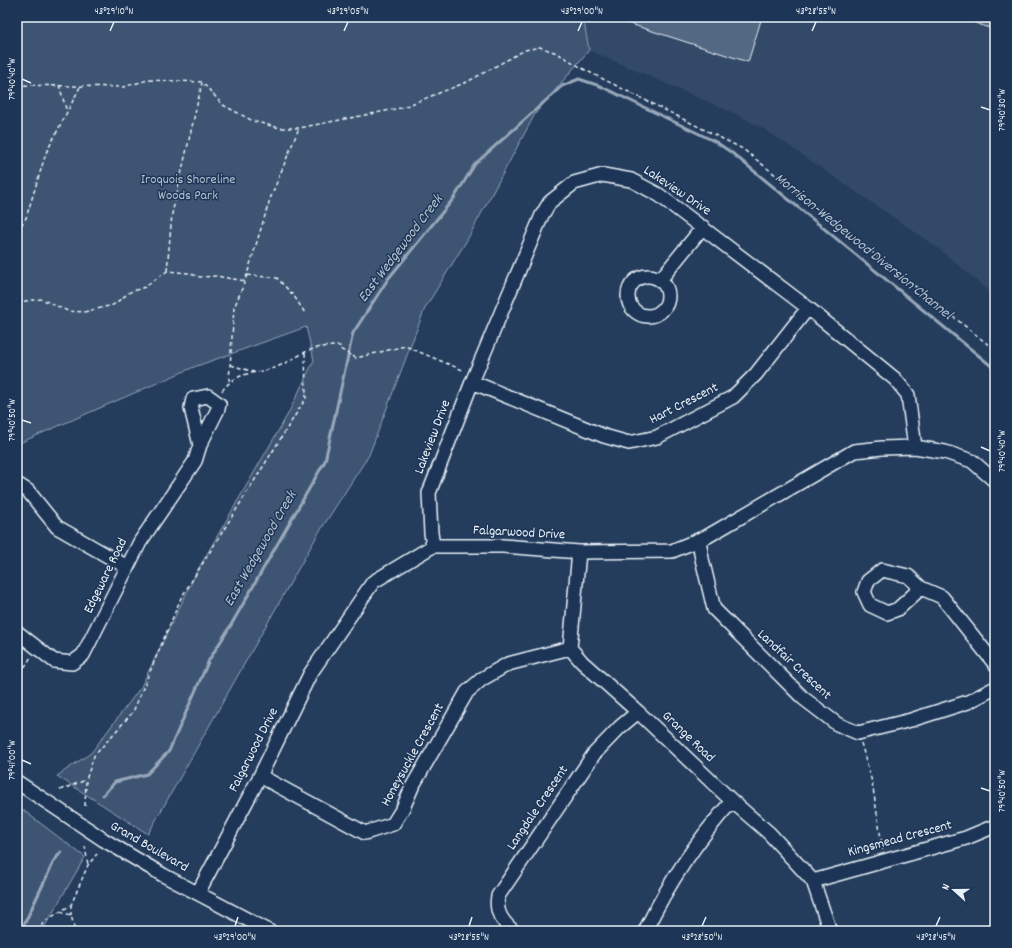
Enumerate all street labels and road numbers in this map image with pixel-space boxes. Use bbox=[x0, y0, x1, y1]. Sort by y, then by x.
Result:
street label: Lakeview Drive bbox=[639, 161, 715, 221]
street label: Hart Crescent bbox=[646, 378, 722, 430]
street label: Lakeview Drive bbox=[410, 397, 456, 477]
street label: Falgarwood Drive bbox=[472, 521, 566, 545]
street label: Edgeware Road bbox=[79, 535, 133, 617]
street label: Landfair Crescent bbox=[752, 625, 836, 705]
street label: Honeysuckle Crescent bbox=[376, 700, 450, 810]
street label: Falgarwood Drive bbox=[224, 704, 284, 796]
street label: Grange Road bbox=[657, 707, 719, 767]
street label: Langdale Crescent bbox=[502, 762, 574, 854]
street label: Kingsmead Crescent bbox=[846, 815, 954, 863]
street label: Grand Boulevard bbox=[106, 816, 192, 878]

